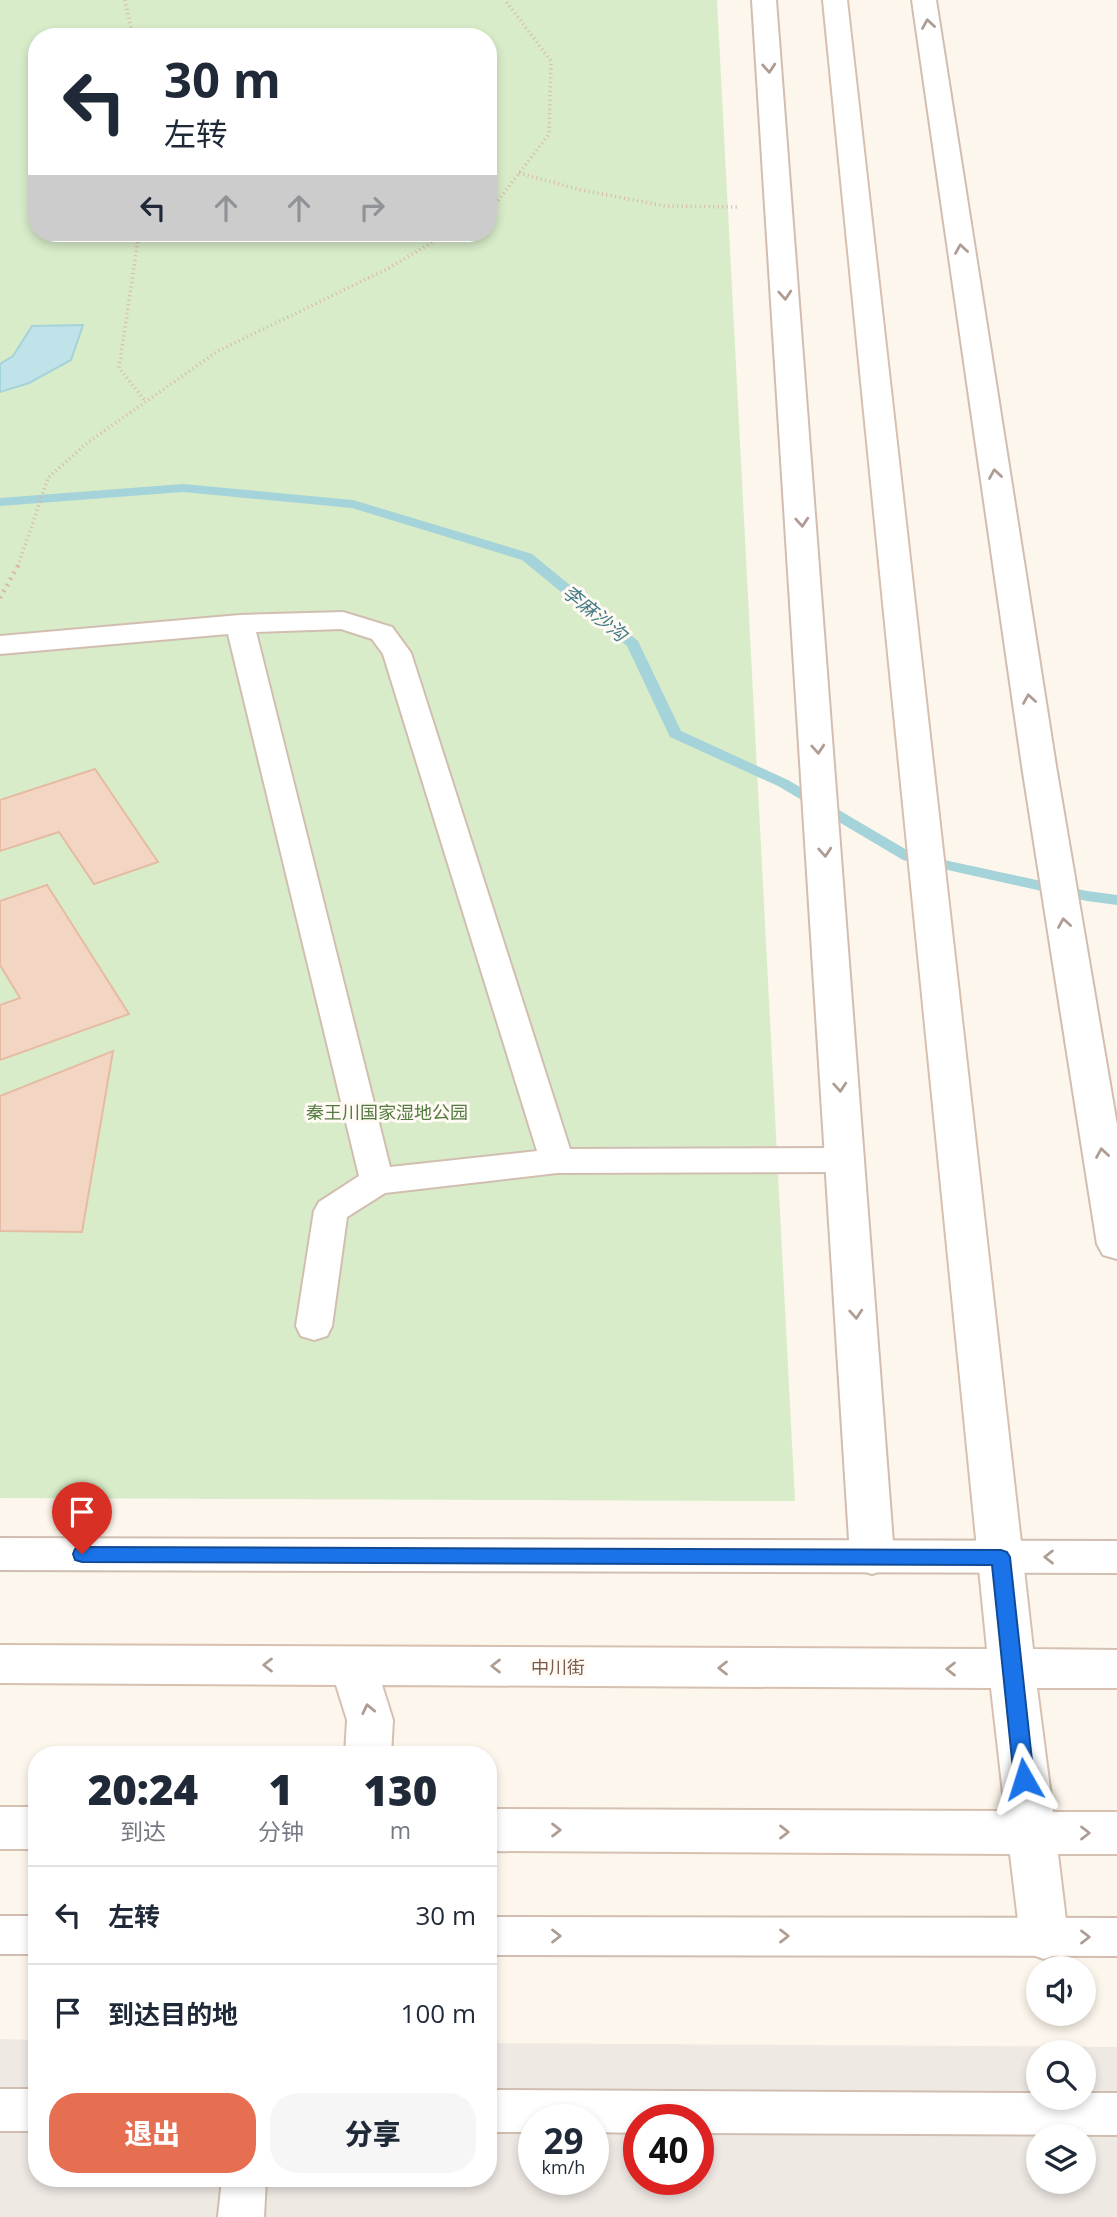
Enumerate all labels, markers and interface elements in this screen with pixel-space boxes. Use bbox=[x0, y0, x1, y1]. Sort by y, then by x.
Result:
one-way arrow bbox=[921, 18, 936, 30]
text: 30 m bbox=[164, 46, 281, 112]
icon: left bbox=[49, 56, 140, 147]
one-way arrow bbox=[761, 63, 776, 74]
text: 左转 bbox=[164, 112, 228, 155]
icon: left bbox=[134, 189, 172, 227]
icon: ahead bbox=[207, 189, 245, 227]
icon: ahead bbox=[280, 189, 318, 227]
icon: right bbox=[353, 189, 391, 227]
one-way arrow bbox=[954, 243, 969, 255]
one-way arrow bbox=[777, 290, 792, 301]
one-way arrow bbox=[988, 468, 1003, 480]
one-way arrow bbox=[794, 517, 809, 528]
water label: 李麻沙沟 bbox=[557, 579, 634, 648]
one-way arrow bbox=[1022, 693, 1037, 705]
one-way arrow bbox=[810, 744, 825, 755]
one-way arrow bbox=[817, 847, 832, 858]
one-way arrow bbox=[1057, 917, 1072, 928]
one-way arrow bbox=[833, 1081, 848, 1092]
park label: 秦王川国家湿地公园 bbox=[306, 1100, 468, 1124]
one-way arrow bbox=[1095, 1147, 1110, 1159]
one-way arrow bbox=[848, 1308, 863, 1319]
pin bbox=[52, 1482, 112, 1554]
icon: arrive bbox=[63, 1493, 101, 1531]
one-way arrow bbox=[1043, 1549, 1054, 1565]
street label: 中川街 bbox=[531, 1655, 585, 1679]
one-way arrow bbox=[263, 1657, 273, 1673]
one-way arrow bbox=[490, 1659, 501, 1674]
one-way arrow bbox=[718, 1660, 728, 1676]
one-way arrow bbox=[945, 1661, 956, 1677]
one-way arrow bbox=[361, 1703, 376, 1715]
position arrow bbox=[987, 1742, 1061, 1816]
text: 20:24 bbox=[88, 1760, 198, 1817]
text: 1 bbox=[269, 1760, 293, 1817]
text: 130 bbox=[364, 1761, 437, 1818]
text: m bbox=[390, 1814, 411, 1846]
text: 到达 bbox=[120, 1815, 166, 1847]
text: 分钟 bbox=[258, 1815, 304, 1847]
one-way arrow bbox=[551, 1823, 562, 1838]
one-way arrow bbox=[779, 1824, 790, 1840]
one-way arrow bbox=[1080, 1825, 1091, 1841]
icon: left bbox=[49, 1896, 87, 1934]
text: 30 m bbox=[415, 1897, 476, 1933]
text: 左转 bbox=[108, 1898, 160, 1934]
one-way arrow bbox=[552, 1928, 562, 1944]
one-way arrow bbox=[779, 1928, 790, 1944]
one-way arrow bbox=[1080, 1929, 1091, 1945]
map controls bbox=[1026, 1956, 1096, 2194]
button: sound bbox=[1026, 1956, 1096, 2026]
icon: arrive bbox=[49, 1994, 87, 2032]
text: 100 m bbox=[401, 1995, 476, 2031]
text: 到达目的地 bbox=[108, 1996, 238, 2032]
button: search bbox=[1026, 2040, 1096, 2110]
button: 退出 bbox=[49, 2093, 256, 2173]
button: 分享 bbox=[270, 2093, 476, 2173]
speed limit sign: 40 bbox=[623, 2104, 714, 2195]
text: 29 bbox=[543, 2117, 584, 2164]
button: layers bbox=[1026, 2124, 1096, 2194]
text: km/h bbox=[542, 2155, 585, 2179]

